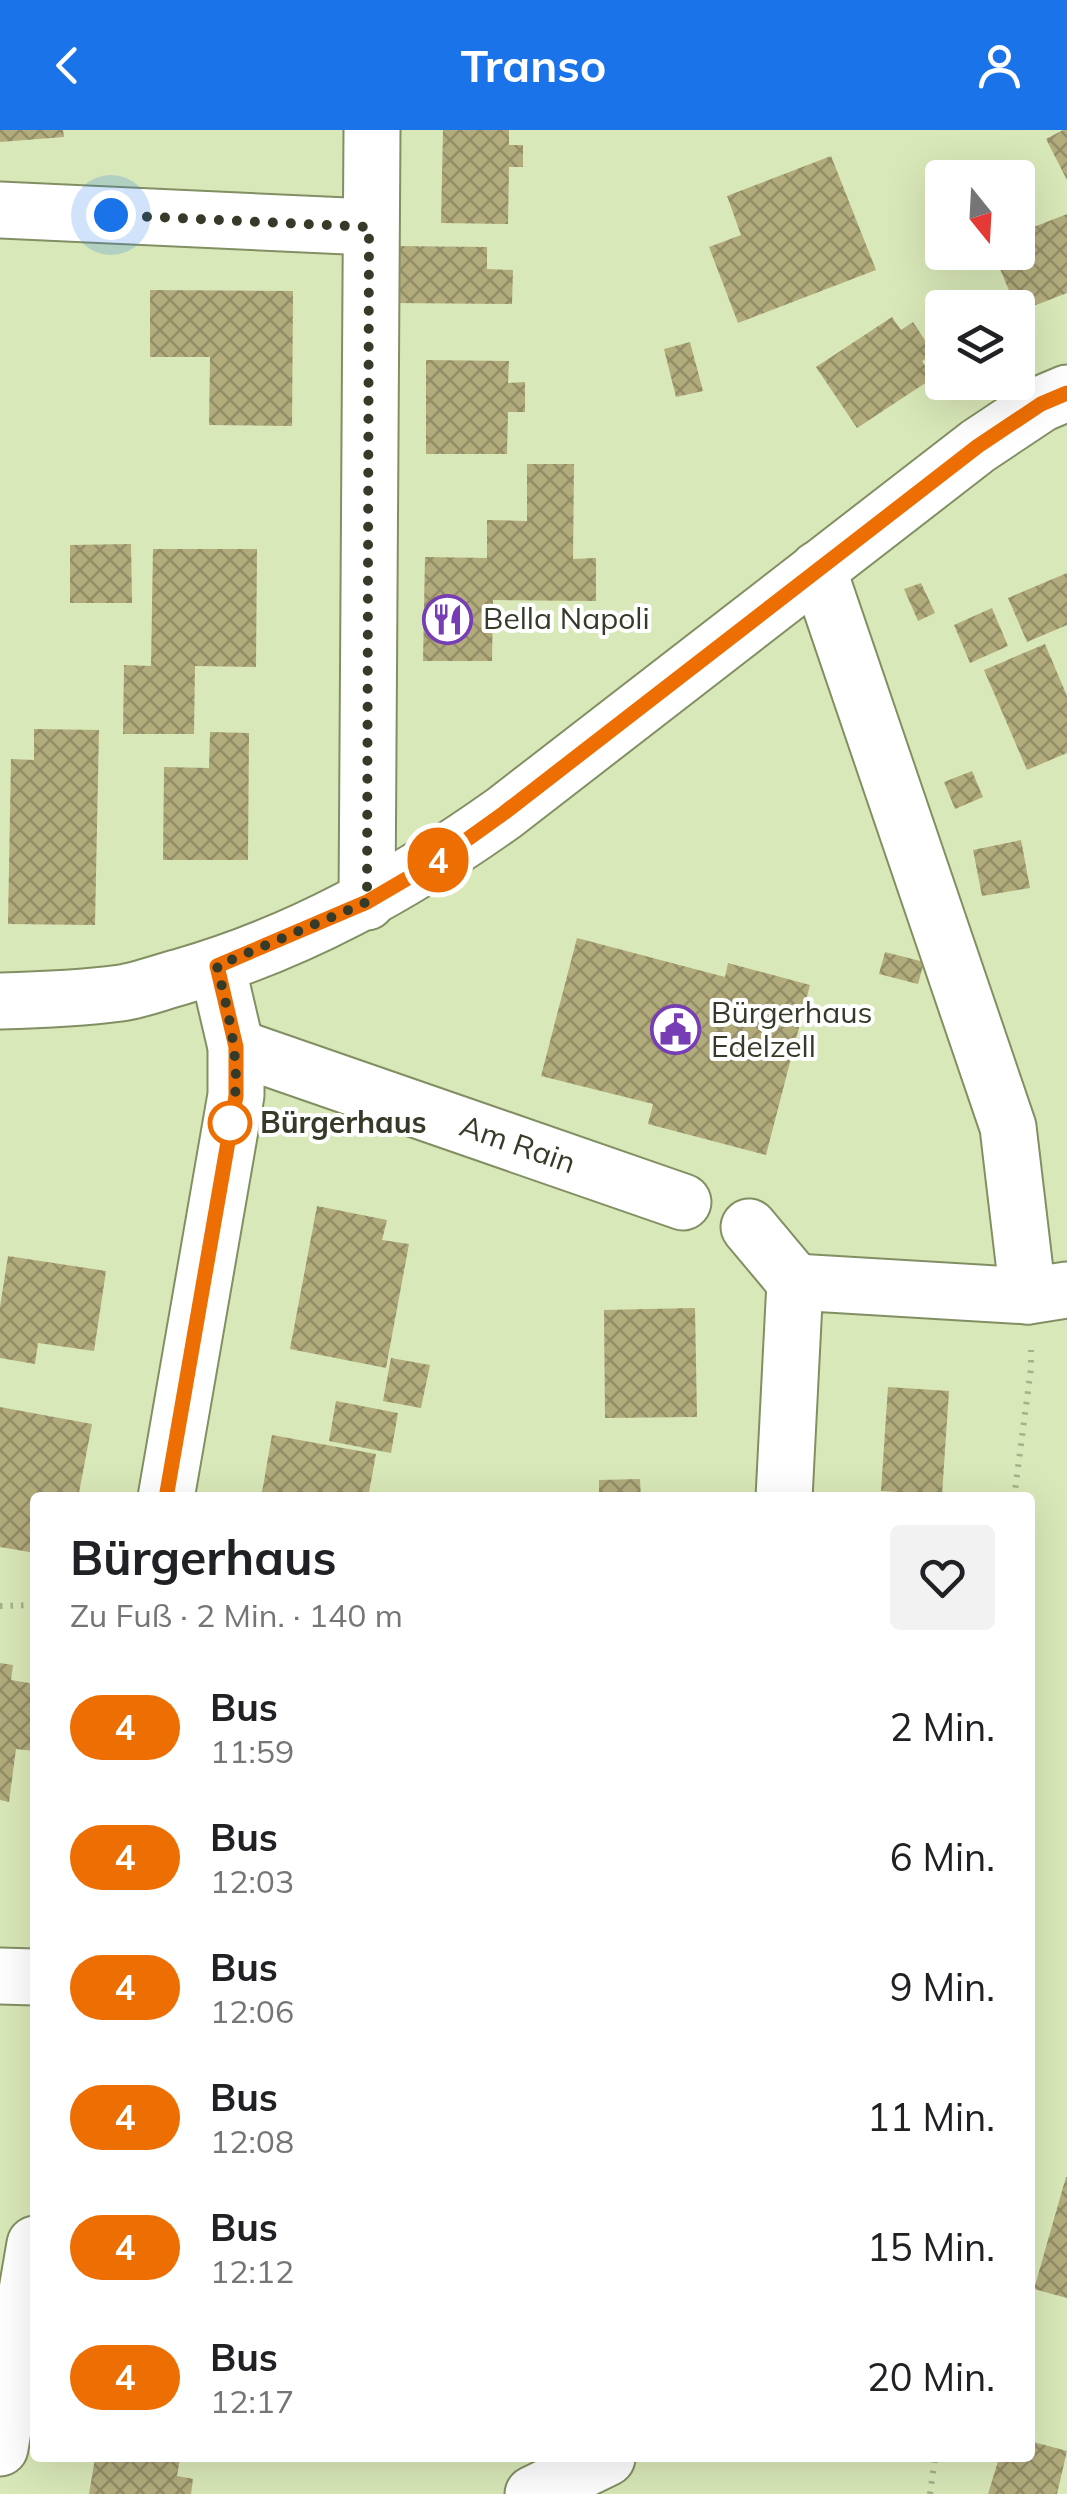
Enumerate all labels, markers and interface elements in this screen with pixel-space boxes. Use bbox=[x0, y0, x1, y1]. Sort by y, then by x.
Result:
text: Transo bbox=[460, 37, 607, 93]
icon: back bbox=[40, 38, 95, 93]
icon: person bbox=[972, 38, 1027, 93]
north arrow bbox=[925, 160, 1035, 270]
map controls bbox=[925, 160, 1035, 400]
your location bbox=[86, 190, 136, 240]
button: layers bbox=[925, 290, 1035, 400]
restaurant icon: Bella Napoli bbox=[422, 593, 474, 645]
place label: Bella Napoli bbox=[483, 599, 650, 637]
line badge: 4 bbox=[406, 828, 470, 892]
text: 4 bbox=[427, 838, 449, 882]
place label: Bürgerhaus Edelzell bbox=[711, 993, 872, 1065]
public building icon: Bürgerhaus Edelzell bbox=[650, 1004, 702, 1056]
marker: Bürgerhaus bbox=[209, 1102, 251, 1144]
place label: Bürgerhaus bbox=[260, 1103, 427, 1141]
street label: Am Rain bbox=[455, 1106, 581, 1181]
button: heart bbox=[890, 1525, 995, 1630]
text: Bürgerhaus bbox=[70, 1527, 337, 1587]
text: Zu Fuß · 2 Min. · 140 m bbox=[70, 1595, 403, 1635]
text: Bus bbox=[210, 1683, 278, 1731]
text: 2 Min. bbox=[890, 1703, 995, 1751]
text: 4 bbox=[114, 1705, 136, 1749]
text: 11:59 bbox=[210, 1731, 294, 1771]
text: Bus bbox=[210, 1813, 278, 1861]
text: 6 Min. bbox=[890, 1833, 995, 1881]
text: 4 bbox=[114, 1835, 136, 1879]
text: 12:03 bbox=[210, 1861, 294, 1901]
text: Bus bbox=[210, 1943, 278, 1991]
text: 9 Min. bbox=[890, 1963, 995, 2011]
text: 4 bbox=[114, 1965, 136, 2009]
text: 12:06 bbox=[210, 1991, 294, 2031]
text: Bus bbox=[210, 2073, 278, 2121]
text: 11 Min. bbox=[867, 2093, 995, 2141]
text: 4 bbox=[114, 2095, 136, 2139]
text: 12:08 bbox=[210, 2121, 294, 2161]
text: Bus bbox=[210, 2203, 278, 2251]
text: 15 Min. bbox=[867, 2223, 995, 2271]
text: 4 bbox=[114, 2225, 136, 2269]
text: 12:12 bbox=[210, 2251, 294, 2291]
text: Bus bbox=[210, 2333, 278, 2381]
text: 20 Min. bbox=[867, 2353, 995, 2401]
text: 4 bbox=[114, 2355, 136, 2399]
text: 12:17 bbox=[210, 2381, 294, 2421]

